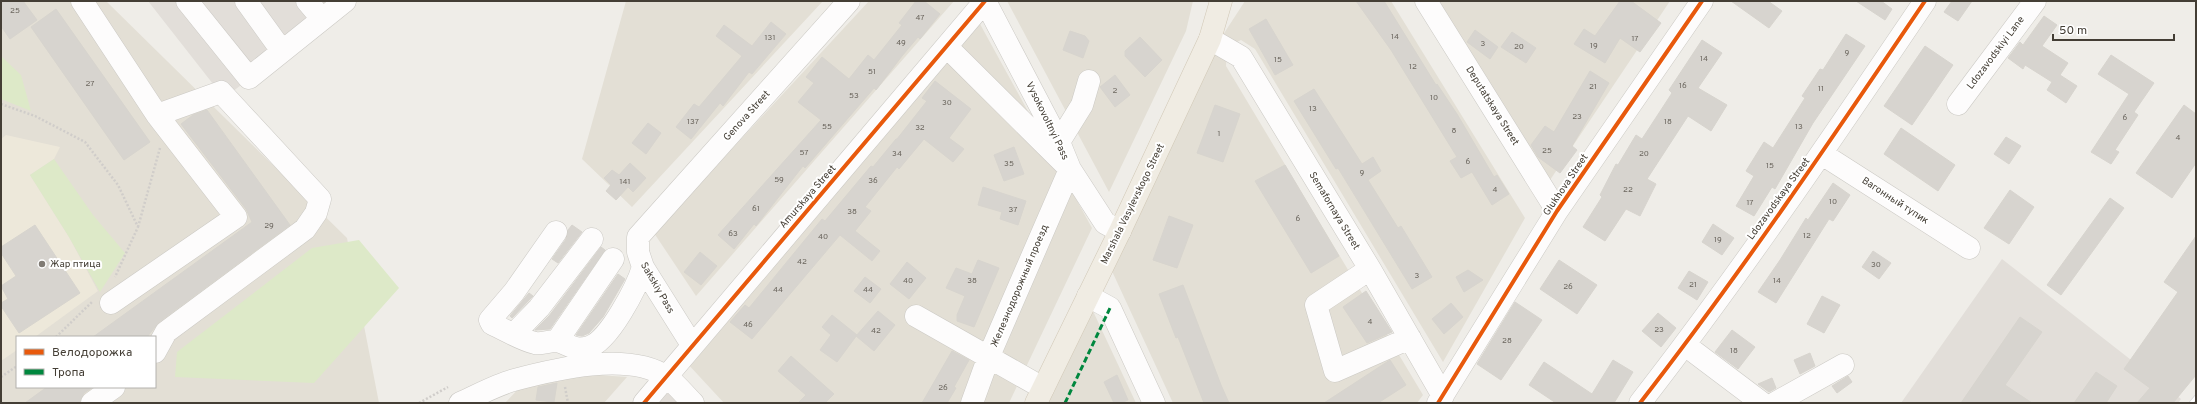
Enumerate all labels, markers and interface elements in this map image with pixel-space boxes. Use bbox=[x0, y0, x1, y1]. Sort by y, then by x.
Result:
house number: 25 bbox=[10, 6, 20, 16]
house number: 47 bbox=[915, 13, 925, 23]
street label: Ldozavodskiyi Lane bbox=[1964, 14, 2028, 92]
scale bar bbox=[2053, 16, 2174, 42]
text: 50 m bbox=[2059, 23, 2087, 39]
house number: 14 bbox=[1391, 32, 1399, 42]
house number: 131 bbox=[765, 33, 775, 43]
house number: 17 bbox=[1631, 34, 1639, 44]
house number: 49 bbox=[896, 38, 906, 48]
house number: 3 bbox=[1481, 39, 1486, 49]
house number: 19 bbox=[1590, 41, 1598, 51]
house number: 20 bbox=[1514, 42, 1524, 52]
house number: 9 bbox=[1845, 48, 1850, 58]
house number: 14 bbox=[1700, 54, 1708, 64]
house number: 15 bbox=[1274, 55, 1282, 65]
house number: 12 bbox=[1409, 62, 1417, 72]
street label: Deputatskaya Street bbox=[1462, 64, 1522, 148]
house number: 51 bbox=[868, 67, 876, 77]
house number: 27 bbox=[86, 79, 95, 89]
street label: Vysokovoltnyi Pass bbox=[1023, 80, 1072, 162]
house number: 16 bbox=[1679, 81, 1687, 91]
house number: 21 bbox=[1589, 82, 1597, 92]
house number: 11 bbox=[1818, 84, 1824, 94]
house number: 2 bbox=[1113, 86, 1118, 96]
street label: Genova Street bbox=[721, 88, 773, 144]
house number: 53 bbox=[849, 91, 859, 101]
house number: 10 bbox=[1430, 93, 1438, 103]
house number: 30 bbox=[942, 98, 952, 108]
house number: 13 bbox=[1309, 104, 1317, 114]
house number: 23 bbox=[1572, 112, 1582, 122]
house number: 6 bbox=[2123, 113, 2128, 123]
house number: 137 bbox=[687, 117, 699, 127]
house number: 18 bbox=[1664, 117, 1672, 127]
house number: 55 bbox=[822, 122, 832, 132]
house number: 13 bbox=[1795, 122, 1803, 132]
house number: 32 bbox=[915, 123, 925, 133]
house number: 8 bbox=[1452, 126, 1457, 136]
house number: 1 bbox=[1218, 129, 1220, 139]
house number: 4 bbox=[2176, 133, 2181, 143]
street label: Marshala Vasylevskogo Street bbox=[1098, 141, 1168, 266]
house number: 25 bbox=[1542, 146, 1552, 156]
house number: 57 bbox=[799, 148, 809, 158]
house number: 34 bbox=[892, 149, 902, 159]
house number: 20 bbox=[1639, 149, 1649, 159]
street label: Glukhova Street bbox=[1541, 151, 1592, 218]
street label: Ldozavodskaya Street bbox=[1745, 155, 1813, 243]
house number: 6 bbox=[1466, 157, 1471, 167]
house number: 35 bbox=[1004, 159, 1014, 169]
house number: 15 bbox=[1766, 161, 1774, 171]
street label: Amurskaya Street bbox=[777, 162, 839, 231]
house number: 9 bbox=[1360, 168, 1365, 178]
street label: Semafornaya Street bbox=[1306, 170, 1363, 253]
street label: Вагонный тупик bbox=[1859, 174, 1931, 228]
house number: 59 bbox=[774, 175, 784, 185]
house number: 36 bbox=[868, 176, 878, 186]
house number: 141 bbox=[620, 177, 630, 187]
house number: 4 bbox=[1493, 185, 1498, 195]
house number: 22 bbox=[1623, 185, 1633, 195]
house number: 10 bbox=[1829, 197, 1837, 207]
house number: 17 bbox=[1746, 198, 1754, 208]
house number: 61 bbox=[752, 204, 760, 214]
house number: 37 bbox=[1009, 205, 1017, 215]
house number: 38 bbox=[847, 207, 857, 217]
house number: 6 bbox=[1296, 214, 1301, 224]
house number: 29 bbox=[264, 221, 274, 231]
street label: Железнодорожный проезд bbox=[988, 222, 1052, 349]
house number: 63 bbox=[728, 229, 738, 239]
house number: 12 bbox=[1803, 231, 1811, 241]
house number: 40 bbox=[818, 232, 828, 242]
house number: 19 bbox=[1714, 235, 1722, 245]
house number: 42 bbox=[797, 257, 807, 267]
place label: Жар птица bbox=[50, 258, 101, 271]
marker: Жар птица bbox=[37, 259, 47, 269]
street label: Sakskiy Pass bbox=[637, 260, 677, 316]
house number: 30 bbox=[1871, 260, 1881, 270]
house number: 3 bbox=[1415, 271, 1420, 281]
house number: 40 bbox=[903, 276, 913, 286]
house number: 38 bbox=[967, 276, 977, 286]
house number: 14 bbox=[1773, 276, 1781, 286]
house number: 21 bbox=[1689, 280, 1697, 290]
house number: 26 bbox=[1563, 282, 1573, 292]
house number: 44 bbox=[773, 285, 783, 295]
house number: 44 bbox=[863, 285, 873, 295]
house number: 4 bbox=[1368, 317, 1373, 327]
house number: 46 bbox=[743, 320, 753, 330]
house number: 23 bbox=[1654, 325, 1664, 335]
house number: 42 bbox=[871, 326, 881, 336]
legend bbox=[16, 336, 156, 388]
house number: 28 bbox=[1502, 336, 1512, 346]
text: Велодорожка bbox=[52, 345, 132, 361]
house number: 18 bbox=[1730, 346, 1738, 356]
text: Тропа bbox=[52, 365, 85, 381]
house number: 26 bbox=[938, 383, 948, 393]

